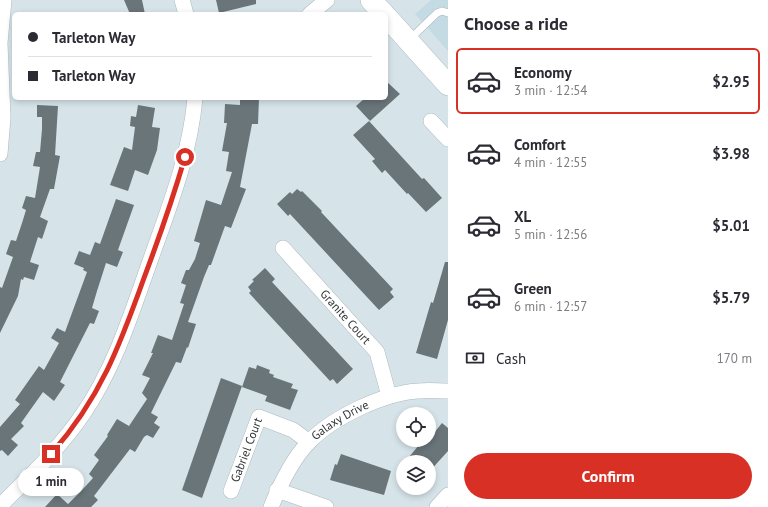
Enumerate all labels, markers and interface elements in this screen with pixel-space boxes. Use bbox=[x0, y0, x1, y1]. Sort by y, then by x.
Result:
text: Choose a ride bbox=[464, 12, 568, 35]
text: Tarleton Way bbox=[52, 28, 135, 47]
icon: car bbox=[466, 63, 502, 99]
text: Economy bbox=[514, 63, 572, 82]
text: Tarleton Way bbox=[52, 66, 135, 85]
text: $2.95 bbox=[712, 72, 750, 91]
text: 3 min · 12:54 bbox=[514, 82, 587, 99]
icon: car bbox=[466, 135, 502, 171]
text: Comfort bbox=[514, 135, 566, 154]
text: $3.98 bbox=[712, 144, 750, 163]
route start bbox=[176, 148, 194, 166]
text: 4 min · 12:55 bbox=[514, 154, 587, 171]
icon: car bbox=[466, 207, 502, 243]
text: XL bbox=[514, 207, 531, 226]
text: $5.01 bbox=[712, 216, 750, 235]
text: 5 min · 12:56 bbox=[514, 226, 587, 243]
icon: car bbox=[466, 279, 502, 315]
text: Green bbox=[514, 279, 552, 298]
street label: Granite Court bbox=[317, 286, 374, 347]
text: $5.79 bbox=[712, 288, 750, 307]
text: 6 min · 12:57 bbox=[514, 298, 587, 315]
icon: cash bbox=[464, 347, 486, 369]
text: Cash bbox=[496, 349, 526, 368]
text: 170 m bbox=[717, 350, 752, 367]
street label: Galaxy Drive bbox=[308, 397, 371, 443]
map controls bbox=[396, 407, 436, 495]
button: locate bbox=[396, 407, 436, 447]
street label: Gabriel Court bbox=[227, 415, 265, 484]
route end bbox=[42, 445, 60, 463]
button: Confirm bbox=[464, 453, 752, 499]
button: layers bbox=[396, 455, 436, 495]
callout: 1 min bbox=[18, 468, 84, 496]
text: 1 min bbox=[35, 473, 67, 490]

